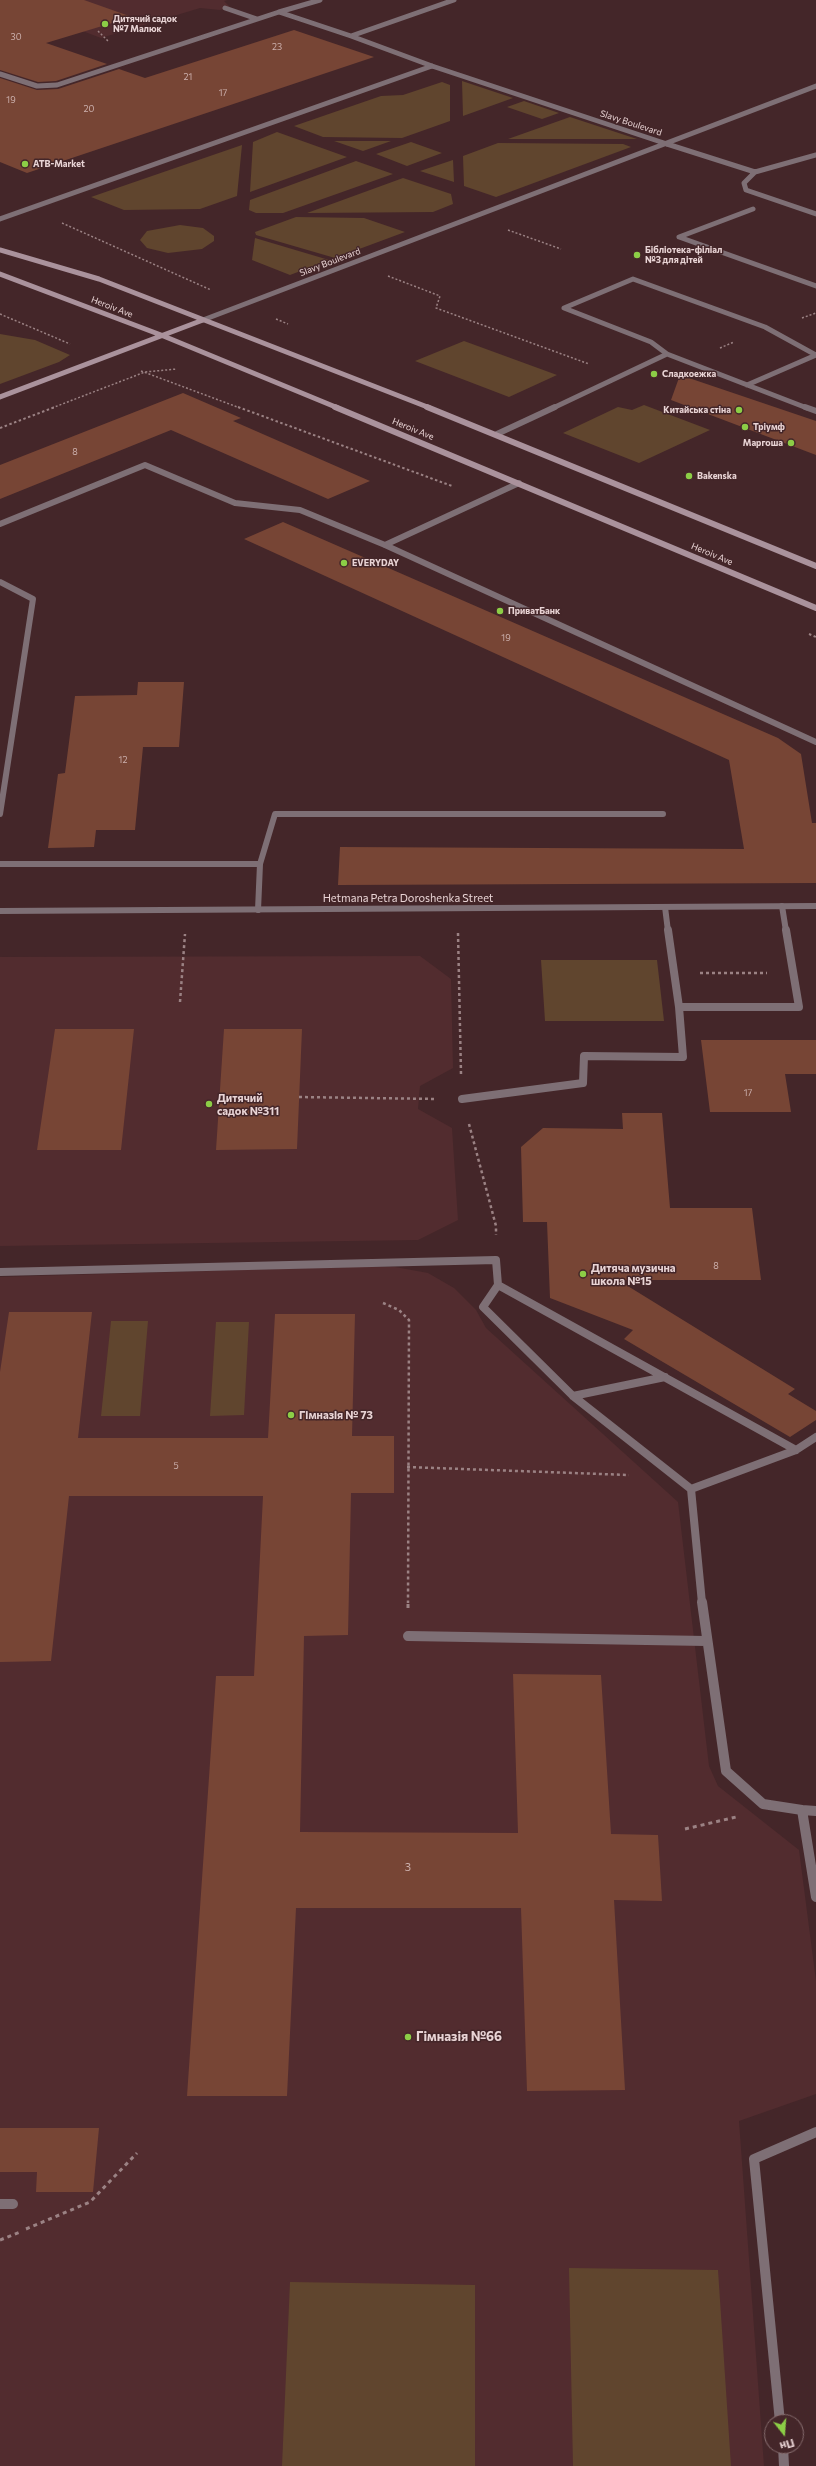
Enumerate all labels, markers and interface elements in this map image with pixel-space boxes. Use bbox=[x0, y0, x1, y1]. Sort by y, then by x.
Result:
place label: Дитячий садок №7 Малюк bbox=[113, 14, 177, 35]
marker: Дитячий садок №7 Малюк bbox=[100, 19, 110, 29]
house number: 30 bbox=[10, 32, 22, 42]
house number: 23 bbox=[272, 42, 282, 52]
house number: 21 bbox=[184, 72, 192, 82]
house number: 17 bbox=[219, 88, 227, 98]
house number: 19 bbox=[6, 95, 16, 105]
house number: 20 bbox=[84, 104, 94, 114]
street label: Slavy Boulevard bbox=[599, 108, 663, 138]
marker: ATB-Market bbox=[20, 159, 30, 169]
place label: ATB-Market bbox=[33, 159, 85, 169]
street label: Slavy Boulevard bbox=[298, 245, 362, 279]
place label: Бібліотека-філіал №3 для дітей bbox=[645, 245, 722, 266]
marker: Бібліотека-філіал №3 для дітей bbox=[632, 250, 642, 260]
street label: Heroiv Ave bbox=[90, 294, 134, 320]
marker: Сладкоежка bbox=[649, 369, 659, 379]
place label: Сладкоежка bbox=[662, 369, 716, 379]
place label: Китайська стіна bbox=[663, 405, 731, 415]
marker: Китайська стіна bbox=[734, 405, 744, 415]
street label: Heroiv Ave bbox=[391, 416, 435, 442]
marker: Тріумф bbox=[740, 422, 750, 432]
place label: Тріумф bbox=[753, 422, 785, 432]
place label: Маргоша bbox=[743, 438, 783, 448]
marker: Маргоша bbox=[786, 438, 796, 448]
house number: 8 bbox=[72, 447, 78, 457]
marker: Bakenska bbox=[684, 471, 694, 481]
place label: Bakenska bbox=[697, 471, 737, 481]
street label: Heroiv Ave bbox=[690, 540, 734, 568]
marker: EVERYDAY bbox=[339, 558, 349, 568]
place label: EVERYDAY bbox=[352, 558, 399, 568]
marker: ПриватБанк bbox=[495, 606, 505, 616]
place label: ПриватБанк bbox=[508, 606, 560, 616]
house number: 19 bbox=[501, 633, 511, 643]
house number: 12 bbox=[119, 755, 127, 765]
street label: Hetmana Petra Doroshenka Street bbox=[323, 891, 493, 905]
house number: 17 bbox=[744, 1088, 752, 1098]
place label: Дитячий садок №311 bbox=[217, 1091, 279, 1117]
marker: Дитячий садок №311 bbox=[204, 1099, 214, 1109]
place label: Дитяча музична школа №15 bbox=[591, 1261, 676, 1287]
house number: 8 bbox=[713, 1261, 719, 1271]
marker: Дитяча музична школа №15 bbox=[578, 1269, 588, 1279]
place label: Гімназія № 73 bbox=[299, 1408, 373, 1422]
marker: Гімназія № 73 bbox=[286, 1410, 296, 1420]
house number: 5 bbox=[173, 1461, 179, 1471]
house number: 3 bbox=[405, 1860, 411, 1874]
place label: Гімназія №66 bbox=[416, 2029, 502, 2045]
marker: Гімназія №66 bbox=[403, 2032, 413, 2042]
north arrow bbox=[764, 2414, 804, 2454]
text: Пн bbox=[778, 2437, 796, 2453]

